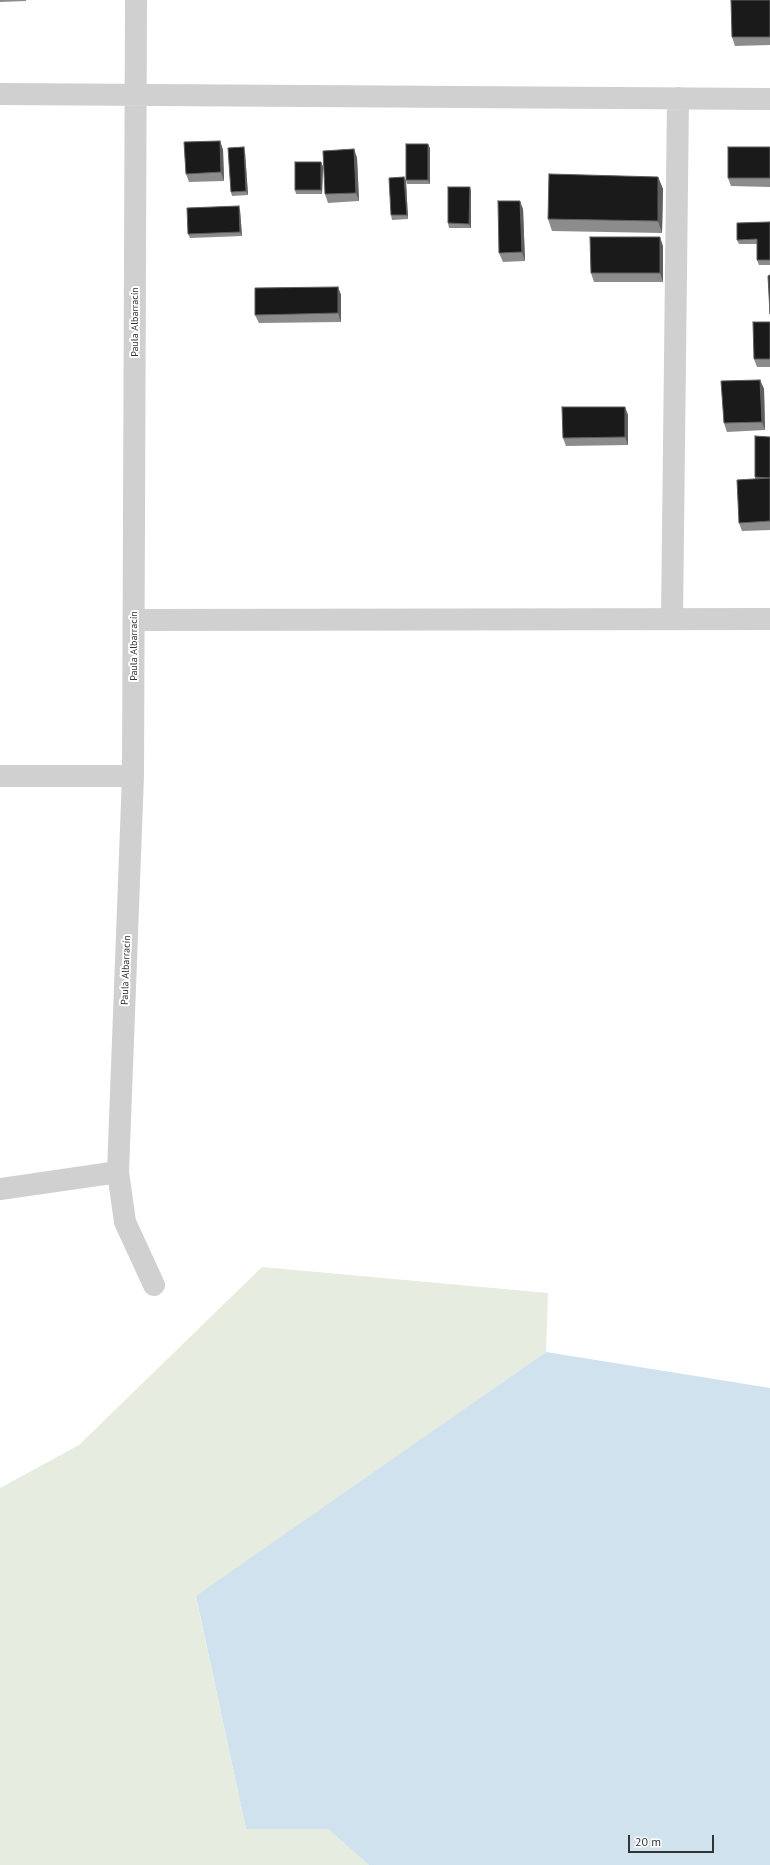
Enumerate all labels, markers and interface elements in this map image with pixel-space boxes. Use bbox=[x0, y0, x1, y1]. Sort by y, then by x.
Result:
street label: Paula Albarracín bbox=[129, 287, 141, 357]
street label: Paula Albarracín bbox=[128, 611, 140, 681]
street label: Paula Albarracín bbox=[119, 935, 133, 1005]
scale bar bbox=[630, 1827, 716, 1853]
text: 20 m bbox=[635, 1834, 661, 1849]

